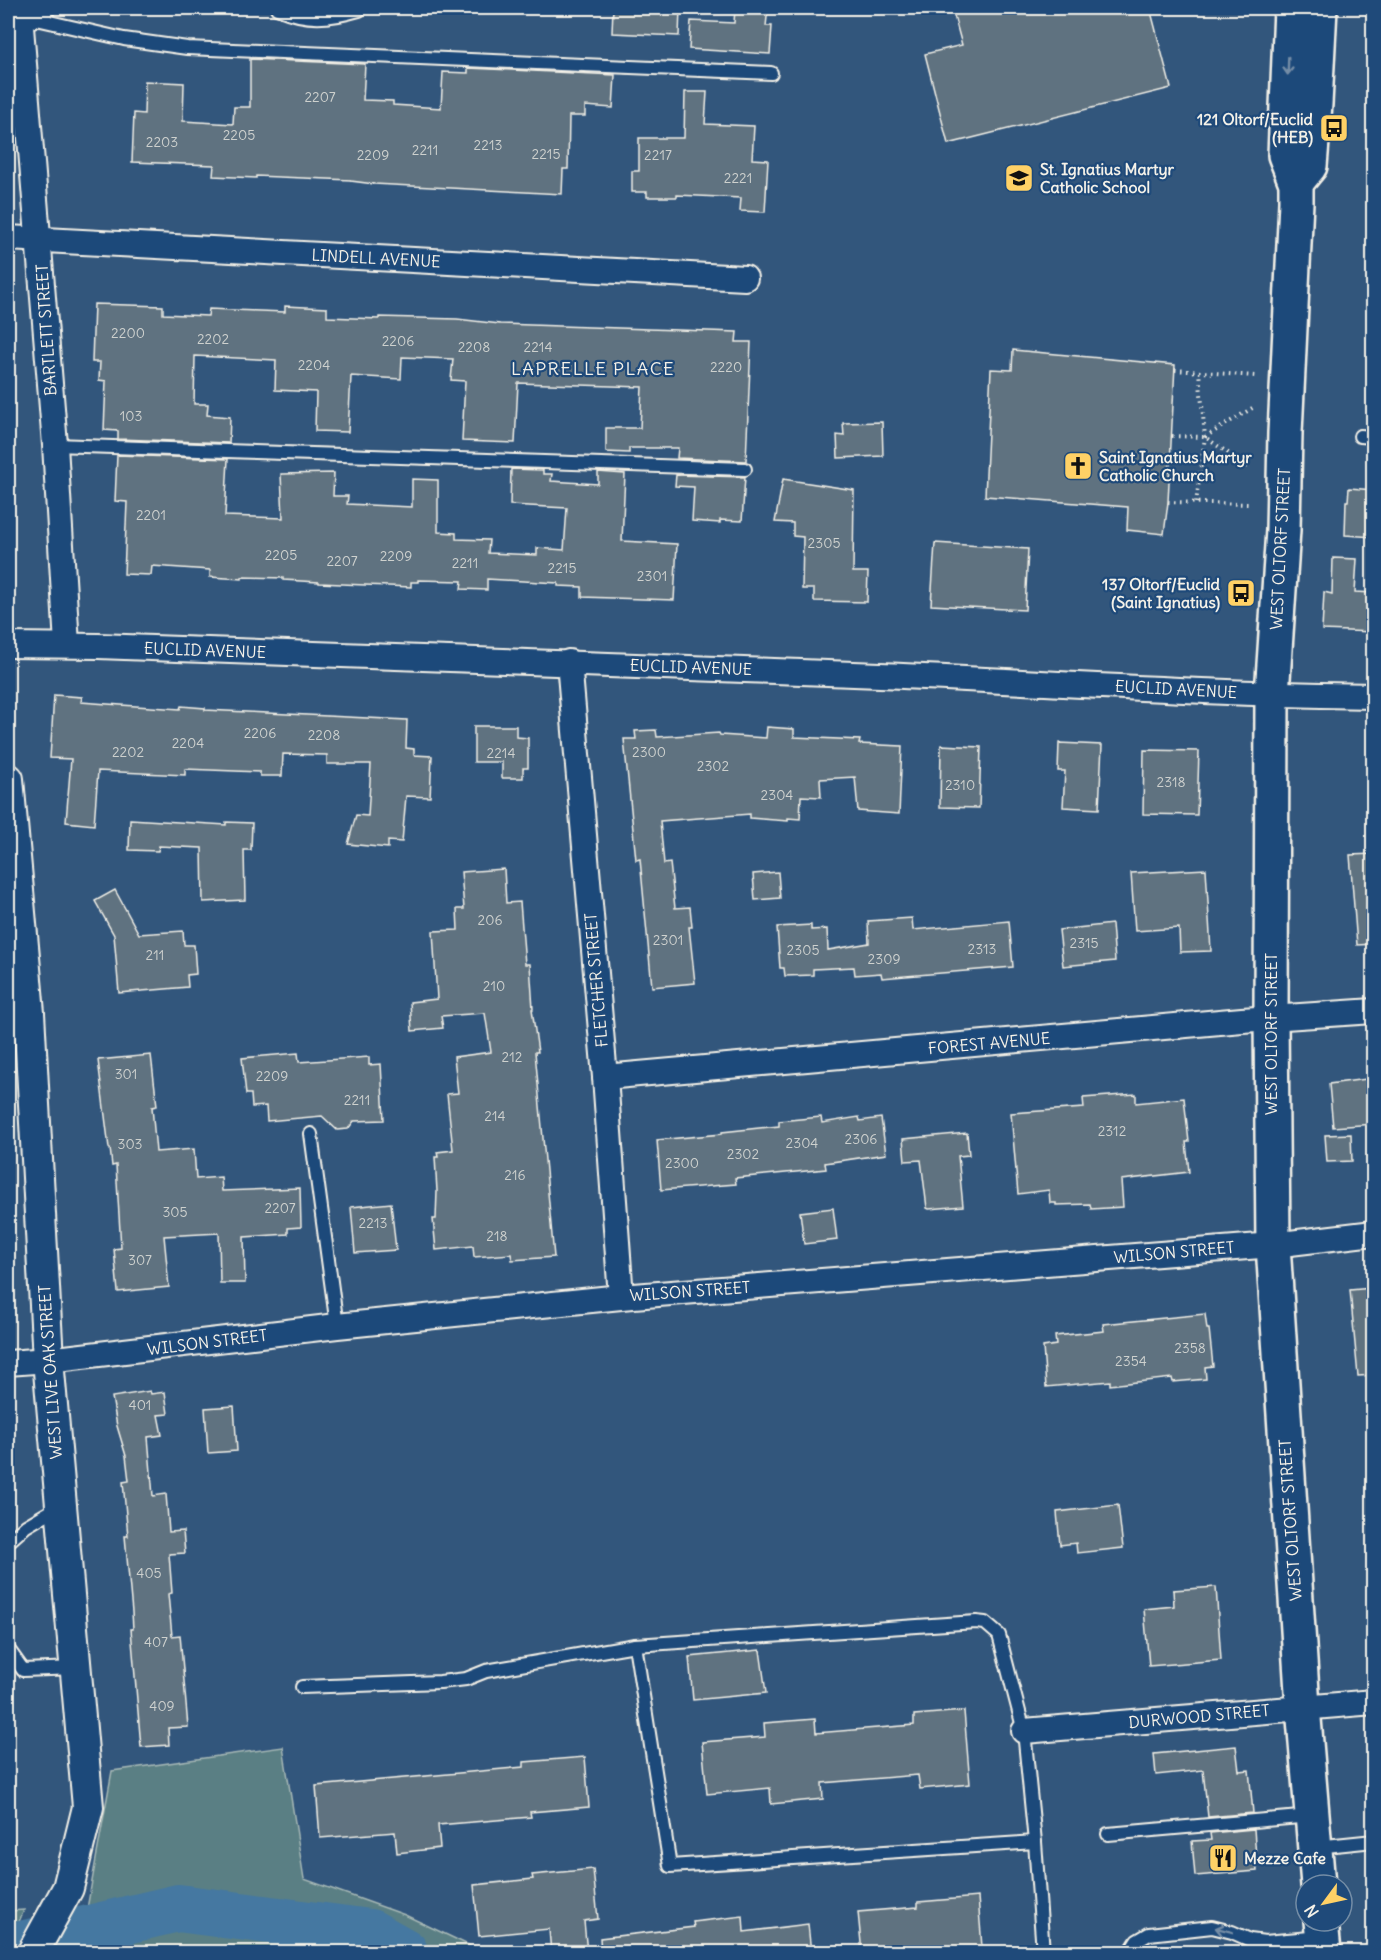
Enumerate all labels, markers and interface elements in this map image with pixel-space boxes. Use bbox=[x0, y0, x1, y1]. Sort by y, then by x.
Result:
one-way arrow bbox=[1283, 55, 1294, 75]
house number: 2207 bbox=[304, 88, 336, 106]
place label: 121 Oltorf/Euclid (HEB) bbox=[1197, 109, 1314, 148]
bus stop icon: 121 Oltorf/Euclid (HEB) bbox=[1318, 112, 1350, 144]
house number: 2205 bbox=[223, 126, 255, 144]
house number: 2203 bbox=[146, 133, 178, 151]
house number: 2213 bbox=[474, 136, 502, 154]
house number: 2211 bbox=[412, 141, 438, 159]
house number: 2215 bbox=[532, 145, 560, 163]
house number: 2209 bbox=[357, 146, 389, 164]
house number: 2217 bbox=[644, 146, 672, 164]
place label: St. Ignatius Martyr Catholic School bbox=[1040, 159, 1175, 197]
school or university icon: St. Ignatius Martyr Catholic School bbox=[1003, 162, 1035, 194]
house number: 2221 bbox=[724, 169, 752, 187]
street label: LINDELL AVENUE bbox=[311, 245, 441, 271]
street label: BARTLETT STREET bbox=[31, 263, 61, 397]
house number: 2200 bbox=[111, 324, 145, 342]
house number: 2202 bbox=[197, 330, 229, 348]
house number: 2206 bbox=[382, 332, 414, 350]
house number: 2208 bbox=[458, 338, 490, 356]
house number: 2214 bbox=[524, 338, 553, 356]
house number: 2204 bbox=[298, 356, 330, 374]
district label: LAPRELLE PLACE bbox=[511, 357, 675, 380]
house number: 2220 bbox=[710, 358, 742, 376]
house number: 103 bbox=[120, 407, 142, 425]
place label: Saint Ignatius Martyr Catholic Church bbox=[1099, 447, 1252, 485]
church icon: Saint Ignatius Martyr Catholic Church bbox=[1062, 450, 1094, 482]
street label: WEST OLTORF STREET bbox=[1266, 467, 1294, 631]
house number: 2201 bbox=[136, 506, 166, 524]
house number: 2305 bbox=[808, 534, 840, 552]
house number: 2205 bbox=[265, 546, 297, 564]
house number: 2209 bbox=[380, 547, 412, 565]
house number: 2207 bbox=[326, 552, 358, 570]
house number: 2211 bbox=[452, 554, 478, 572]
house number: 2215 bbox=[548, 559, 576, 577]
house number: 2301 bbox=[637, 567, 667, 585]
place label: 137 Oltorf/Euclid (Saint Ignatius) bbox=[1102, 574, 1221, 613]
bus stop icon: 137 Oltorf/Euclid (Saint Ignatius) bbox=[1225, 577, 1257, 609]
street label: EUCLID AVENUE bbox=[144, 638, 266, 662]
street label: EUCLID AVENUE bbox=[630, 655, 752, 679]
street label: EUCLID AVENUE bbox=[1114, 676, 1238, 702]
house number: 2206 bbox=[244, 724, 276, 742]
house number: 2208 bbox=[308, 726, 340, 744]
house number: 2204 bbox=[172, 734, 204, 752]
house number: 2202 bbox=[112, 743, 144, 761]
house number: 2300 bbox=[632, 743, 666, 761]
house number: 2214 bbox=[487, 744, 516, 762]
house number: 2302 bbox=[697, 757, 730, 775]
house number: 2318 bbox=[1156, 773, 1186, 791]
house number: 2310 bbox=[945, 776, 975, 794]
house number: 2304 bbox=[761, 786, 793, 804]
house number: 206 bbox=[478, 911, 502, 929]
street label: FLETCHER STREET bbox=[580, 912, 612, 1048]
house number: 2301 bbox=[653, 931, 683, 949]
house number: 2315 bbox=[1069, 934, 1099, 952]
house number: 2313 bbox=[968, 940, 997, 958]
house number: 2305 bbox=[787, 941, 819, 959]
house number: 211 bbox=[146, 946, 164, 964]
house number: 2309 bbox=[868, 950, 900, 968]
street label: WEST OLTORF STREET bbox=[1261, 953, 1281, 1115]
house number: 210 bbox=[483, 977, 505, 995]
street label: FOREST AVENUE bbox=[927, 1028, 1051, 1058]
house number: 212 bbox=[502, 1048, 523, 1066]
house number: 301 bbox=[115, 1065, 137, 1083]
house number: 2209 bbox=[256, 1067, 288, 1085]
house number: 2211 bbox=[344, 1091, 370, 1109]
house number: 214 bbox=[484, 1107, 506, 1125]
house number: 2312 bbox=[1098, 1122, 1127, 1140]
house number: 2306 bbox=[845, 1130, 877, 1148]
house number: 2304 bbox=[786, 1134, 818, 1152]
house number: 303 bbox=[117, 1135, 143, 1153]
house number: 2302 bbox=[727, 1145, 760, 1163]
house number: 2300 bbox=[665, 1154, 699, 1172]
house number: 216 bbox=[504, 1166, 526, 1184]
house number: 2207 bbox=[264, 1199, 296, 1217]
house number: 305 bbox=[162, 1203, 188, 1221]
house number: 2213 bbox=[359, 1214, 387, 1232]
house number: 218 bbox=[486, 1227, 508, 1245]
street label: WILSON STREET bbox=[1113, 1237, 1235, 1267]
house number: 307 bbox=[128, 1251, 152, 1269]
street label: WILSON STREET bbox=[629, 1277, 751, 1305]
street label: WEST LIVE OAK STREET bbox=[34, 1284, 66, 1460]
street label: WILSON STREET bbox=[146, 1325, 268, 1359]
house number: 2358 bbox=[1174, 1339, 1206, 1357]
house number: 2354 bbox=[1115, 1352, 1147, 1370]
house number: 401 bbox=[129, 1396, 151, 1414]
street label: WEST OLTORF STREET bbox=[1274, 1438, 1306, 1602]
house number: 405 bbox=[136, 1564, 162, 1582]
house number: 407 bbox=[144, 1633, 168, 1651]
house number: 409 bbox=[149, 1697, 175, 1715]
street label: DURWOOD STREET bbox=[1128, 1700, 1270, 1732]
restaurant icon: Mezze Cafe bbox=[1207, 1842, 1239, 1874]
place label: Mezze Cafe bbox=[1244, 1848, 1326, 1868]
north arrow bbox=[1294, 1873, 1354, 1933]
text: N bbox=[1300, 1901, 1323, 1921]
one-way arrow bbox=[1215, 1924, 1234, 1936]

